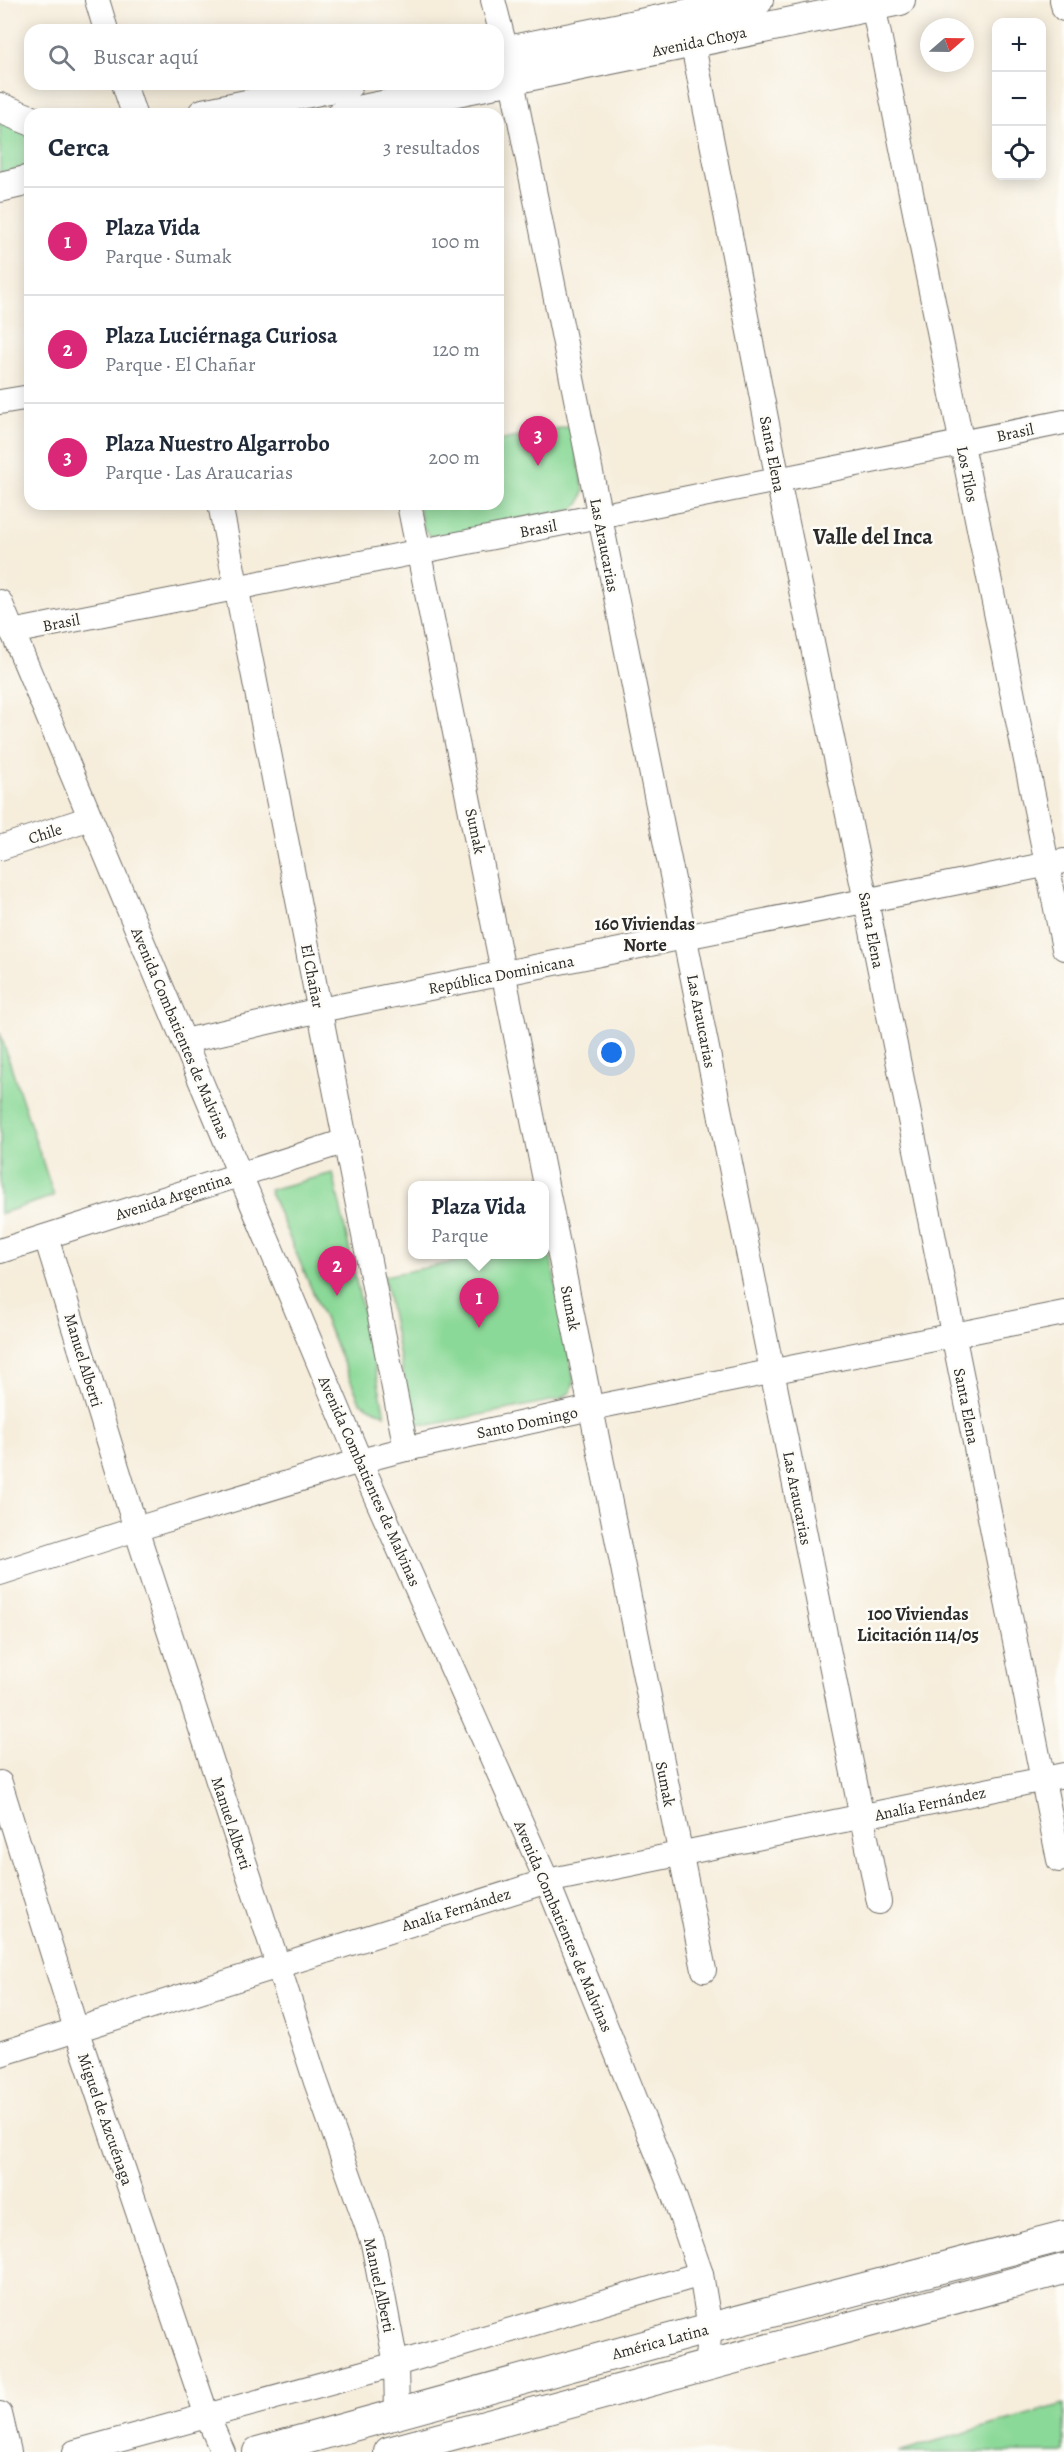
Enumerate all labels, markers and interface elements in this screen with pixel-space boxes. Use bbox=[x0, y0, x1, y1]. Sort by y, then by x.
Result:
north arrow bbox=[920, 18, 974, 72]
map controls bbox=[992, 18, 1046, 180]
button: + bbox=[992, 18, 1046, 72]
street label: Avenida Choya bbox=[649, 21, 749, 63]
search box bbox=[24, 24, 504, 90]
icon: search bbox=[45, 41, 78, 74]
text: Buscar aquí bbox=[93, 42, 199, 72]
button: − bbox=[992, 72, 1046, 126]
button: locate bbox=[992, 126, 1046, 180]
text: Cerca bbox=[48, 130, 110, 165]
text: 3 resultados bbox=[383, 134, 480, 161]
text: Plaza Vida bbox=[105, 213, 200, 243]
text: 1 bbox=[64, 228, 71, 255]
text: 100 m bbox=[431, 228, 480, 255]
text: Parque · Sumak bbox=[105, 243, 232, 270]
text: Plaza Luciérnaga Curiosa bbox=[105, 321, 338, 351]
text: 2 bbox=[63, 336, 72, 363]
text: 120 m bbox=[432, 336, 480, 363]
text: Parque · El Chañar bbox=[105, 351, 256, 378]
street label: Santa Elena bbox=[754, 414, 790, 495]
pin: 3 bbox=[518, 416, 558, 466]
street label: Brasil bbox=[994, 418, 1036, 448]
text: Plaza Nuestro Algarrobo bbox=[105, 429, 330, 459]
text: 3 bbox=[63, 444, 72, 471]
text: 200 m bbox=[429, 444, 480, 471]
street label: Los Tilos bbox=[951, 444, 983, 504]
text: Parque · Las Araucarias bbox=[105, 459, 293, 486]
street label: Las Araucarias bbox=[584, 497, 624, 594]
street label: Brasil bbox=[518, 515, 559, 543]
district label: Valle del Inca bbox=[812, 522, 933, 552]
street label: Brasil bbox=[41, 609, 82, 637]
street label: Sumak bbox=[459, 806, 491, 856]
street label: Chile bbox=[26, 818, 65, 850]
street label: Santa Elena bbox=[853, 890, 889, 971]
district label: 160 Viviendas Norte bbox=[595, 912, 695, 957]
street label: Avenida Combatientes de Malvinas bbox=[125, 923, 235, 1143]
street label: El Chañar bbox=[295, 942, 329, 1010]
street label: República Dominicana bbox=[426, 950, 576, 1000]
street label: Las Araucarias bbox=[681, 973, 721, 1070]
your location bbox=[597, 1038, 626, 1067]
street label: Avenida Argentina bbox=[112, 1168, 235, 1226]
popup bbox=[408, 1181, 549, 1259]
text: Plaza Vida bbox=[431, 1192, 526, 1222]
text: Parque bbox=[431, 1222, 488, 1249]
pin: 2 bbox=[318, 1246, 356, 1296]
pin: 1 bbox=[460, 1278, 498, 1328]
street label: Sumak bbox=[555, 1284, 585, 1333]
street label: Manuel Alberti bbox=[58, 1311, 108, 1410]
street label: Santa Elena bbox=[948, 1366, 984, 1447]
street label: Avenida Combatientes de Malvinas bbox=[312, 1372, 425, 1590]
street label: Santo Domingo bbox=[475, 1402, 580, 1444]
street label: Las Araucarias bbox=[777, 1450, 817, 1547]
district label: 100 Viviendas Licitación 114/05 bbox=[857, 1602, 979, 1647]
street label: Sumak bbox=[650, 1760, 680, 1809]
street label: Manuel Alberti bbox=[206, 1774, 256, 1873]
street label: Analía Fernández bbox=[872, 1781, 988, 1827]
street label: Avenida Combatientes de Malvinas bbox=[508, 1816, 618, 2036]
street label: Analía Fernández bbox=[398, 1883, 514, 1937]
street label: Miguel de Azcuénaga bbox=[72, 2050, 138, 2189]
street label: Manuel Alberti bbox=[358, 2236, 400, 2335]
street label: América Latina bbox=[609, 2318, 711, 2366]

